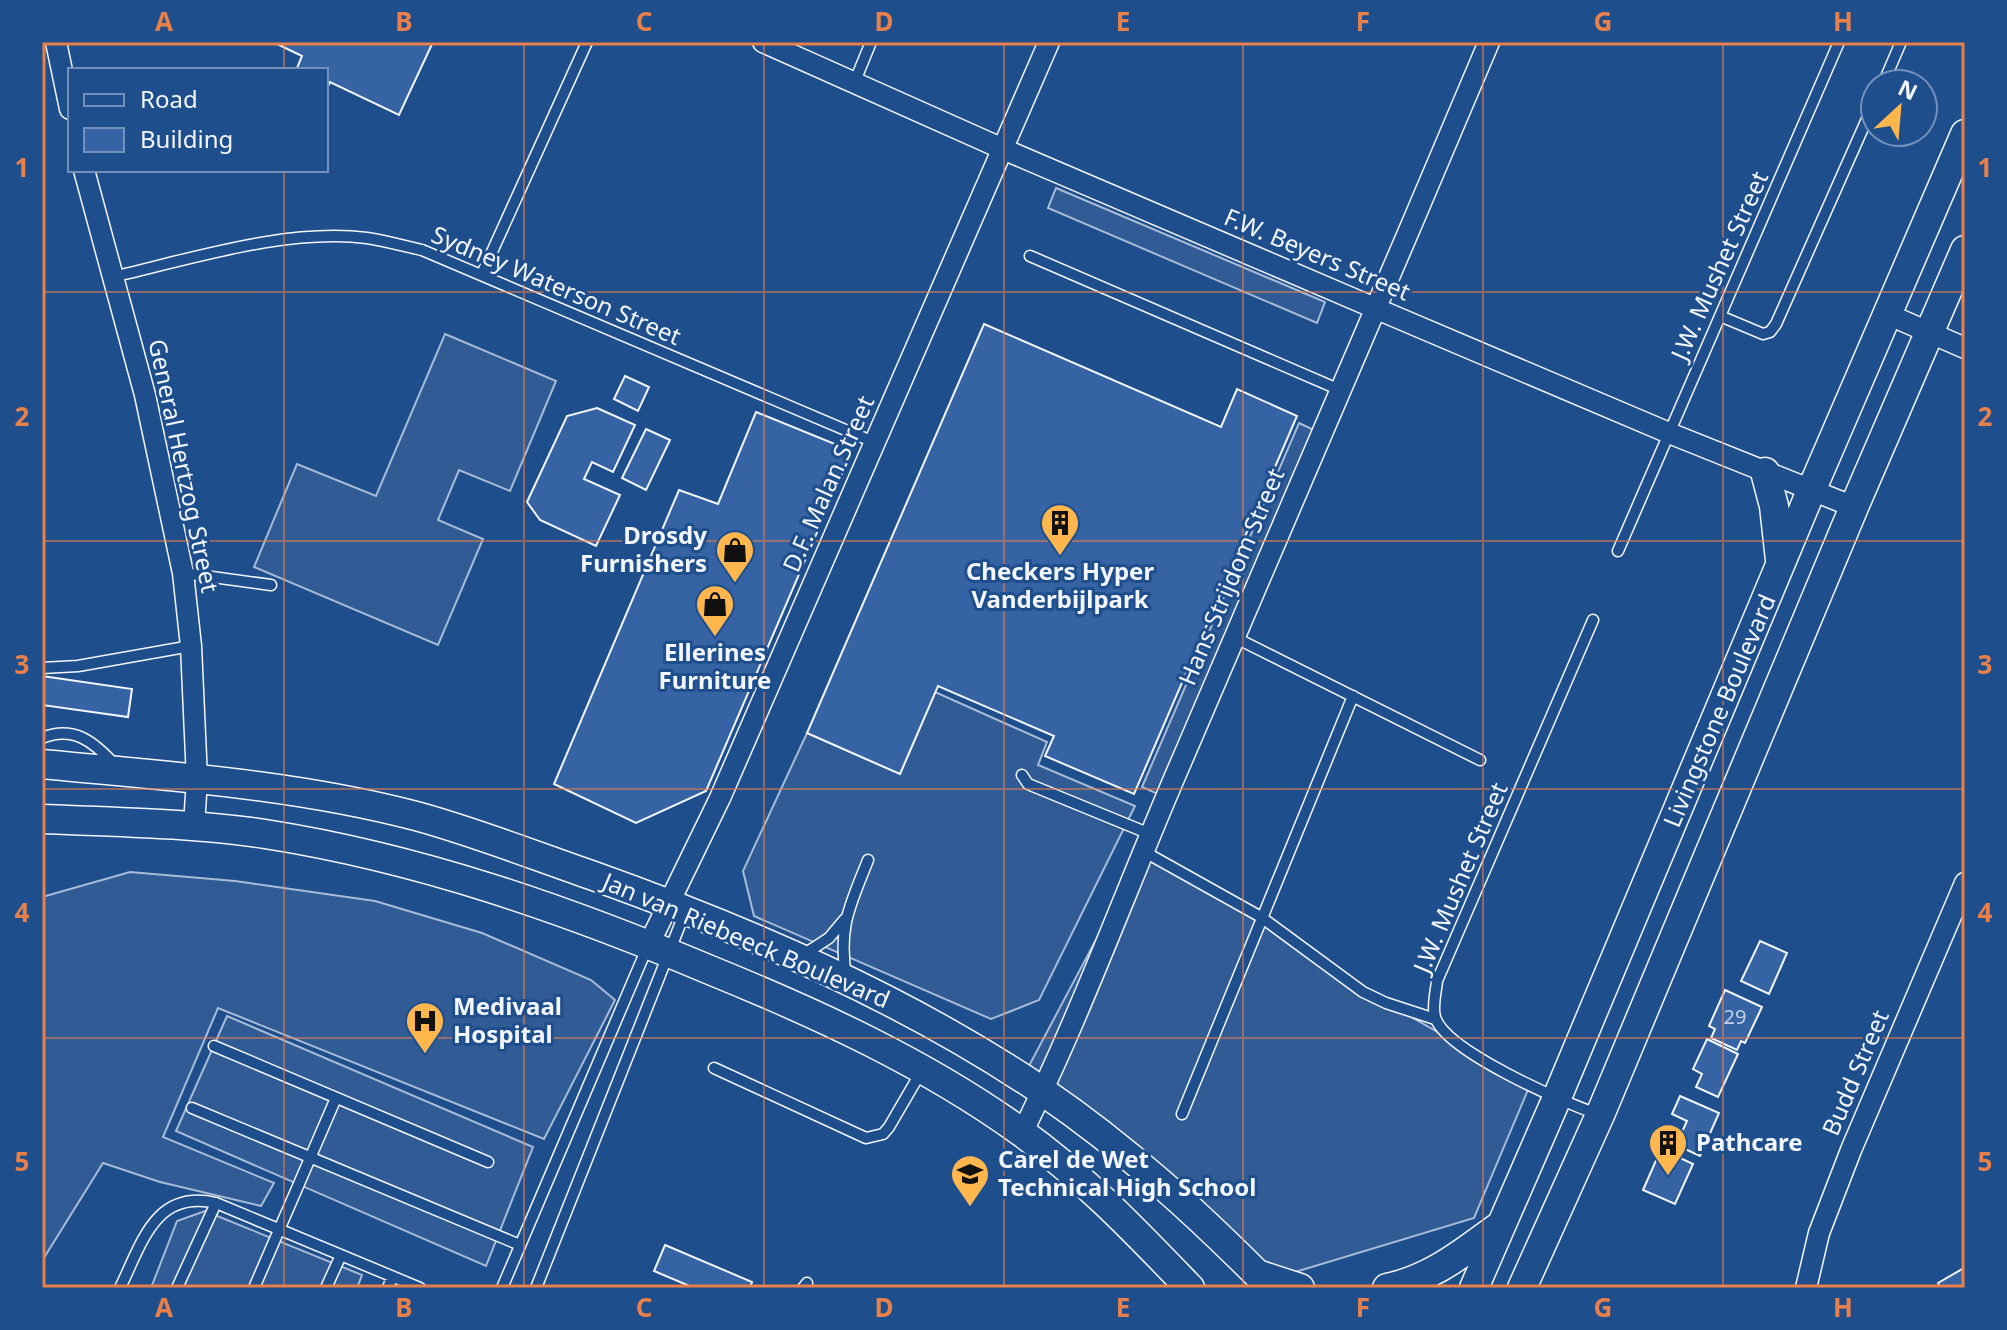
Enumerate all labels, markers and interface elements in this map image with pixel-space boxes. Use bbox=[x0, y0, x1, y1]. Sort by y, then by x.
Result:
text: A bbox=[155, 3, 173, 39]
text: B bbox=[395, 3, 413, 39]
text: C bbox=[636, 3, 652, 39]
text: D bbox=[874, 3, 894, 39]
text: E bbox=[1116, 3, 1130, 39]
text: F bbox=[1356, 3, 1370, 39]
text: G bbox=[1594, 3, 1612, 39]
text: H bbox=[1833, 3, 1853, 39]
legend bbox=[68, 68, 328, 172]
north arrow bbox=[1859, 68, 1939, 148]
text: N bbox=[1894, 72, 1923, 107]
text: Road bbox=[140, 82, 198, 115]
text: Building bbox=[140, 122, 233, 155]
text: 1 bbox=[15, 149, 29, 185]
text: 1 bbox=[1978, 149, 1992, 185]
street label: J.W. Mushet Street bbox=[1661, 165, 1775, 367]
street label: F.W. Beyers Street bbox=[1220, 200, 1416, 308]
street label: Sydney Waterson Street bbox=[427, 217, 687, 352]
street label: General Hertzog Street bbox=[141, 336, 228, 596]
street label: D.F. Malan Street bbox=[774, 390, 881, 577]
text: 2 bbox=[15, 398, 30, 434]
text: 2 bbox=[1978, 398, 1993, 434]
street label: Hans Strijdom Street bbox=[1170, 462, 1291, 690]
building icon: Checkers Hyper Vanderbijlpark bbox=[1039, 502, 1081, 557]
place label: Drosdy Furnishers bbox=[580, 518, 707, 579]
shop icon: Drosdy Furnishers bbox=[714, 529, 756, 584]
place label: Checkers Hyper Vanderbijlpark bbox=[966, 554, 1154, 615]
shop icon: Ellerines Furniture bbox=[694, 583, 736, 638]
street label: Livingstone Boulevard bbox=[1655, 589, 1783, 832]
place label: Ellerines Furniture bbox=[659, 635, 771, 696]
text: 3 bbox=[15, 646, 29, 682]
text: 3 bbox=[1978, 646, 1992, 682]
street label: J.W. Mushet Street bbox=[1404, 777, 1515, 979]
street label: Jan van Riebeeck Boulevard bbox=[596, 863, 895, 1015]
text: 4 bbox=[15, 894, 30, 930]
text: 4 bbox=[1978, 894, 1993, 930]
place label: Medivaal Hospital bbox=[453, 989, 562, 1050]
hospital icon: Medivaal Hospital bbox=[404, 1000, 446, 1055]
house number: 29 bbox=[1724, 1003, 1746, 1030]
street label: Budd Street bbox=[1813, 1004, 1896, 1140]
building icon: Pathcare bbox=[1647, 1122, 1689, 1177]
place label: Pathcare bbox=[1696, 1125, 1803, 1158]
place label: Carel de Wet Technical High School bbox=[998, 1142, 1256, 1203]
text: 5 bbox=[15, 1143, 29, 1179]
text: 5 bbox=[1978, 1143, 1992, 1179]
school or university icon: Carel de Wet Technical High School bbox=[949, 1153, 991, 1208]
text: A bbox=[155, 1289, 173, 1325]
text: B bbox=[395, 1289, 413, 1325]
text: C bbox=[636, 1289, 652, 1325]
text: D bbox=[874, 1289, 894, 1325]
text: E bbox=[1116, 1289, 1130, 1325]
text: F bbox=[1356, 1289, 1370, 1325]
text: G bbox=[1594, 1289, 1612, 1325]
text: H bbox=[1833, 1289, 1853, 1325]

